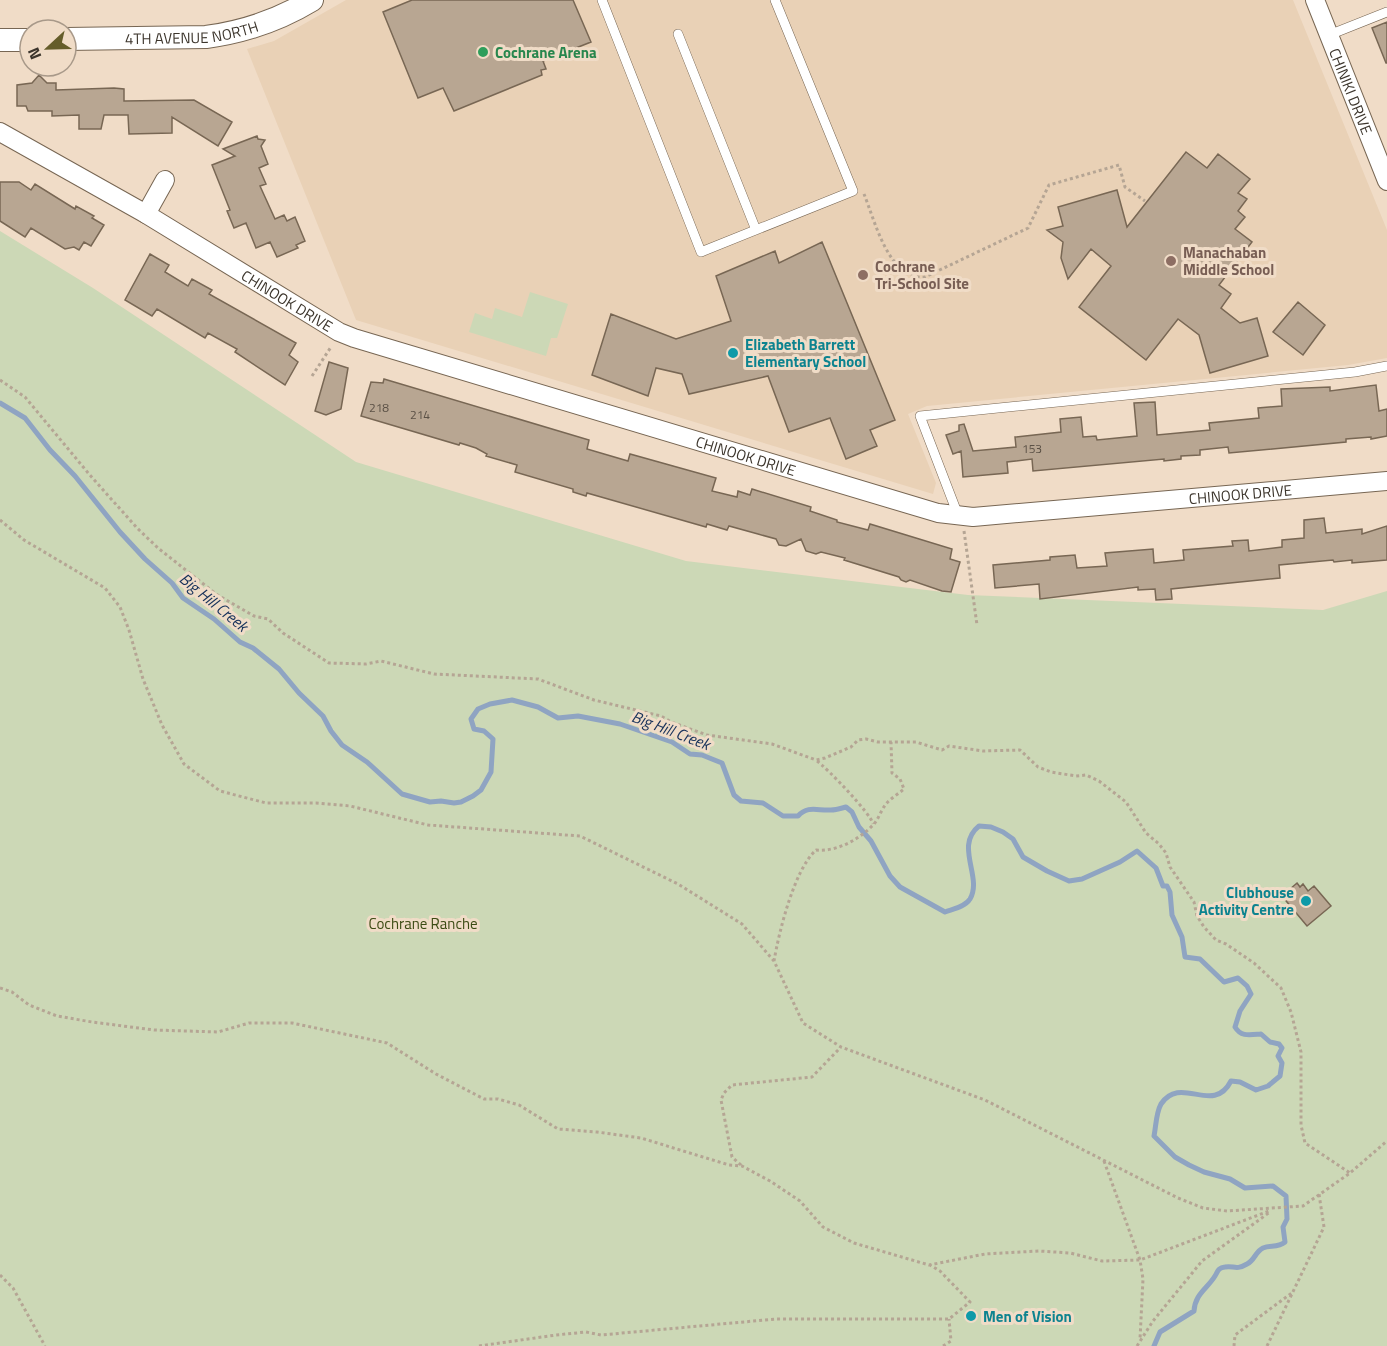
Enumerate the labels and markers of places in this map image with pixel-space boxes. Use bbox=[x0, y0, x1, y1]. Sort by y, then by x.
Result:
place label: Cochrane Arena bbox=[495, 41, 597, 64]
marker: Cochrane Arena bbox=[476, 45, 490, 59]
place label: Manachaban Middle School bbox=[1183, 241, 1274, 281]
marker: Manachaban Middle School bbox=[1164, 254, 1178, 268]
place label: Cochrane Tri-School Site bbox=[875, 255, 969, 295]
marker: Cochrane Tri-School Site bbox=[856, 268, 870, 282]
place label: Elizabeth Barrett Elementary School bbox=[745, 333, 866, 373]
marker: Elizabeth Barrett Elementary School bbox=[726, 346, 740, 360]
place label: Clubhouse Activity Centre bbox=[1199, 881, 1294, 921]
marker: Clubhouse Activity Centre bbox=[1299, 894, 1313, 908]
place label: Men of Vision bbox=[983, 1305, 1072, 1328]
marker: Men of Vision bbox=[964, 1309, 978, 1323]

